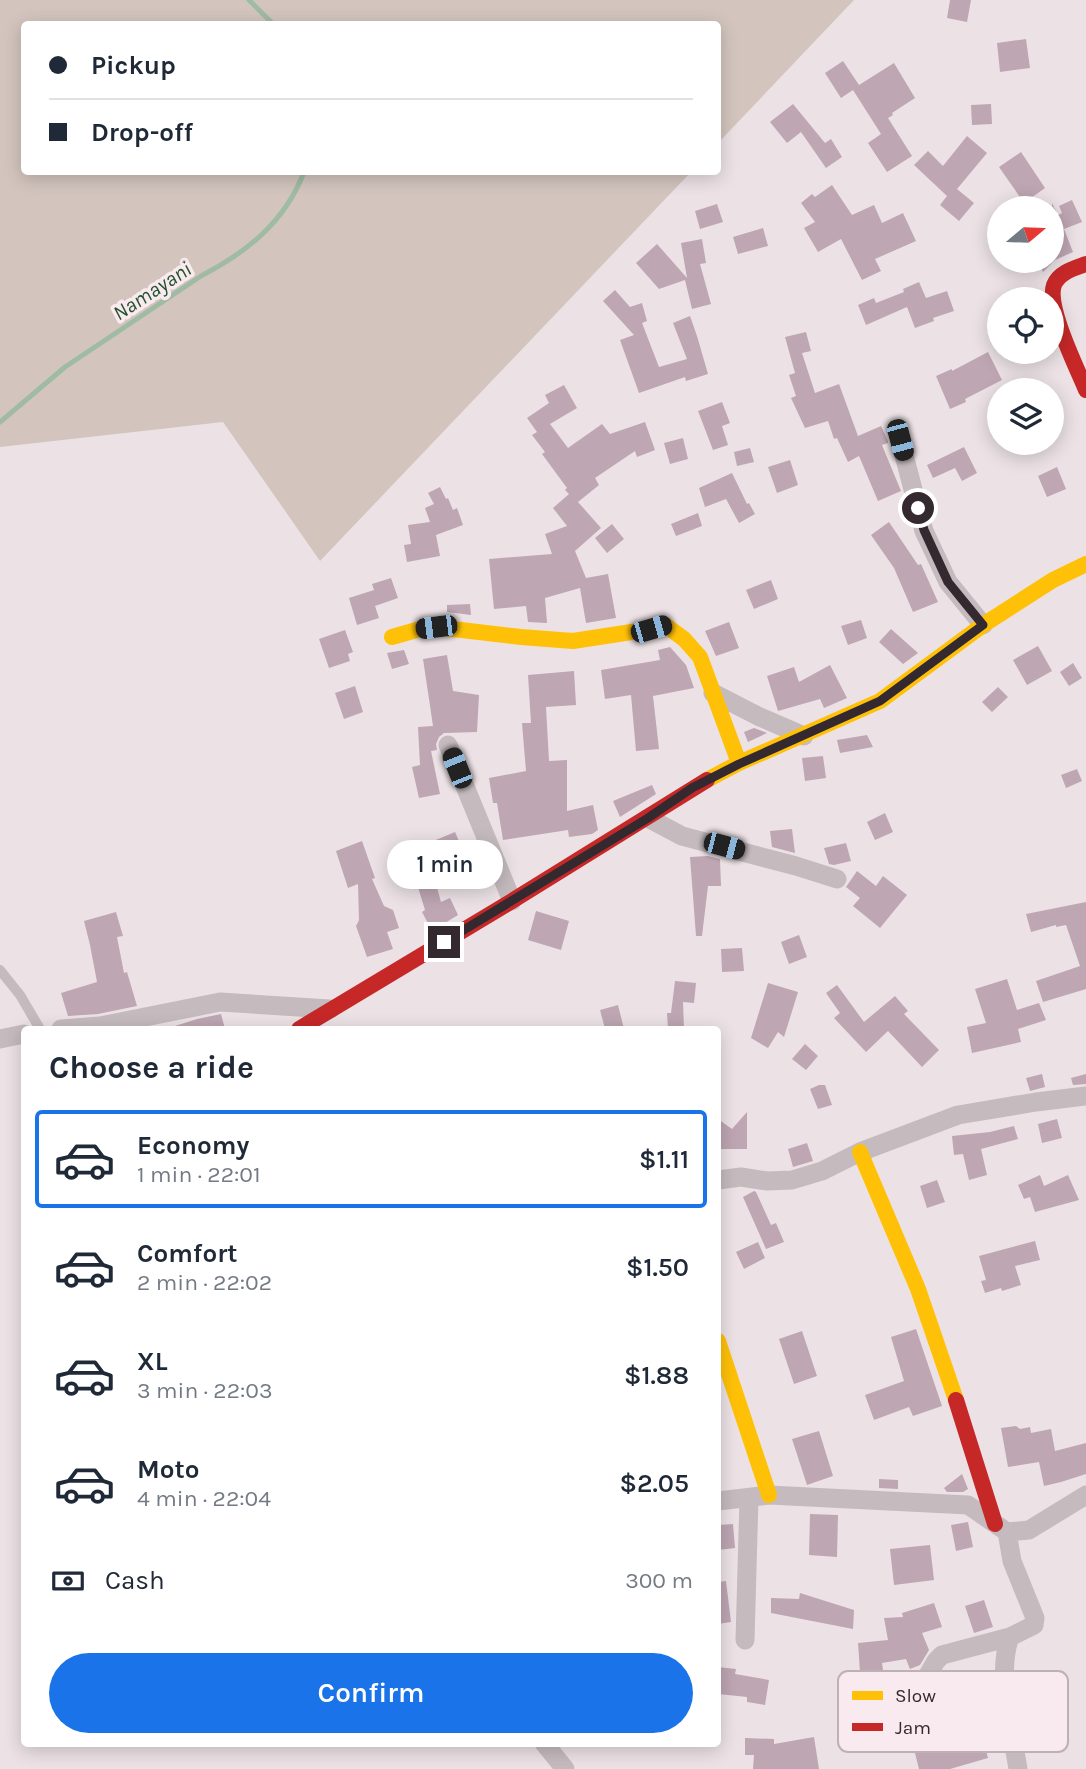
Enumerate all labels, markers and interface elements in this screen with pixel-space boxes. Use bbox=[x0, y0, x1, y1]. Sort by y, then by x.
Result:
text: Pickup bbox=[91, 50, 176, 81]
text: Drop-off bbox=[91, 117, 193, 148]
north arrow bbox=[987, 196, 1064, 273]
map controls bbox=[987, 196, 1064, 455]
water label: Namayani bbox=[108, 257, 196, 325]
button: locate bbox=[987, 287, 1064, 364]
button: layers bbox=[987, 378, 1064, 455]
car bbox=[885, 417, 916, 463]
route start bbox=[902, 492, 934, 524]
car bbox=[628, 613, 675, 645]
car bbox=[414, 614, 459, 640]
car bbox=[440, 745, 475, 791]
car bbox=[701, 830, 748, 862]
callout: 1 min bbox=[386, 841, 502, 890]
text: 1 min bbox=[416, 851, 474, 878]
route end bbox=[428, 926, 460, 958]
text: Choose a ride bbox=[49, 1049, 254, 1086]
icon: car bbox=[53, 1128, 116, 1191]
text: Economy bbox=[137, 1130, 249, 1161]
text: $1.11 bbox=[639, 1144, 689, 1175]
text: 1 min · 22:01 bbox=[137, 1161, 261, 1188]
icon: car bbox=[53, 1236, 116, 1299]
text: Comfort bbox=[137, 1238, 238, 1269]
text: $1.50 bbox=[626, 1252, 689, 1283]
text: 2 min · 22:02 bbox=[137, 1269, 272, 1296]
icon: car bbox=[53, 1344, 116, 1407]
text: XL bbox=[137, 1346, 168, 1377]
text: $1.88 bbox=[624, 1360, 689, 1391]
text: 3 min · 22:03 bbox=[137, 1377, 273, 1404]
icon: car bbox=[53, 1452, 116, 1515]
text: Moto bbox=[137, 1454, 199, 1485]
text: $2.05 bbox=[619, 1468, 689, 1499]
text: 4 min · 22:04 bbox=[137, 1485, 271, 1512]
icon: cash bbox=[49, 1562, 87, 1600]
text: Cash bbox=[105, 1565, 165, 1596]
text: 300 m bbox=[625, 1567, 693, 1594]
button: Confirm bbox=[49, 1653, 693, 1733]
legend bbox=[838, 1671, 1068, 1752]
text: Slow bbox=[895, 1685, 936, 1707]
text: Jam bbox=[895, 1717, 931, 1739]

